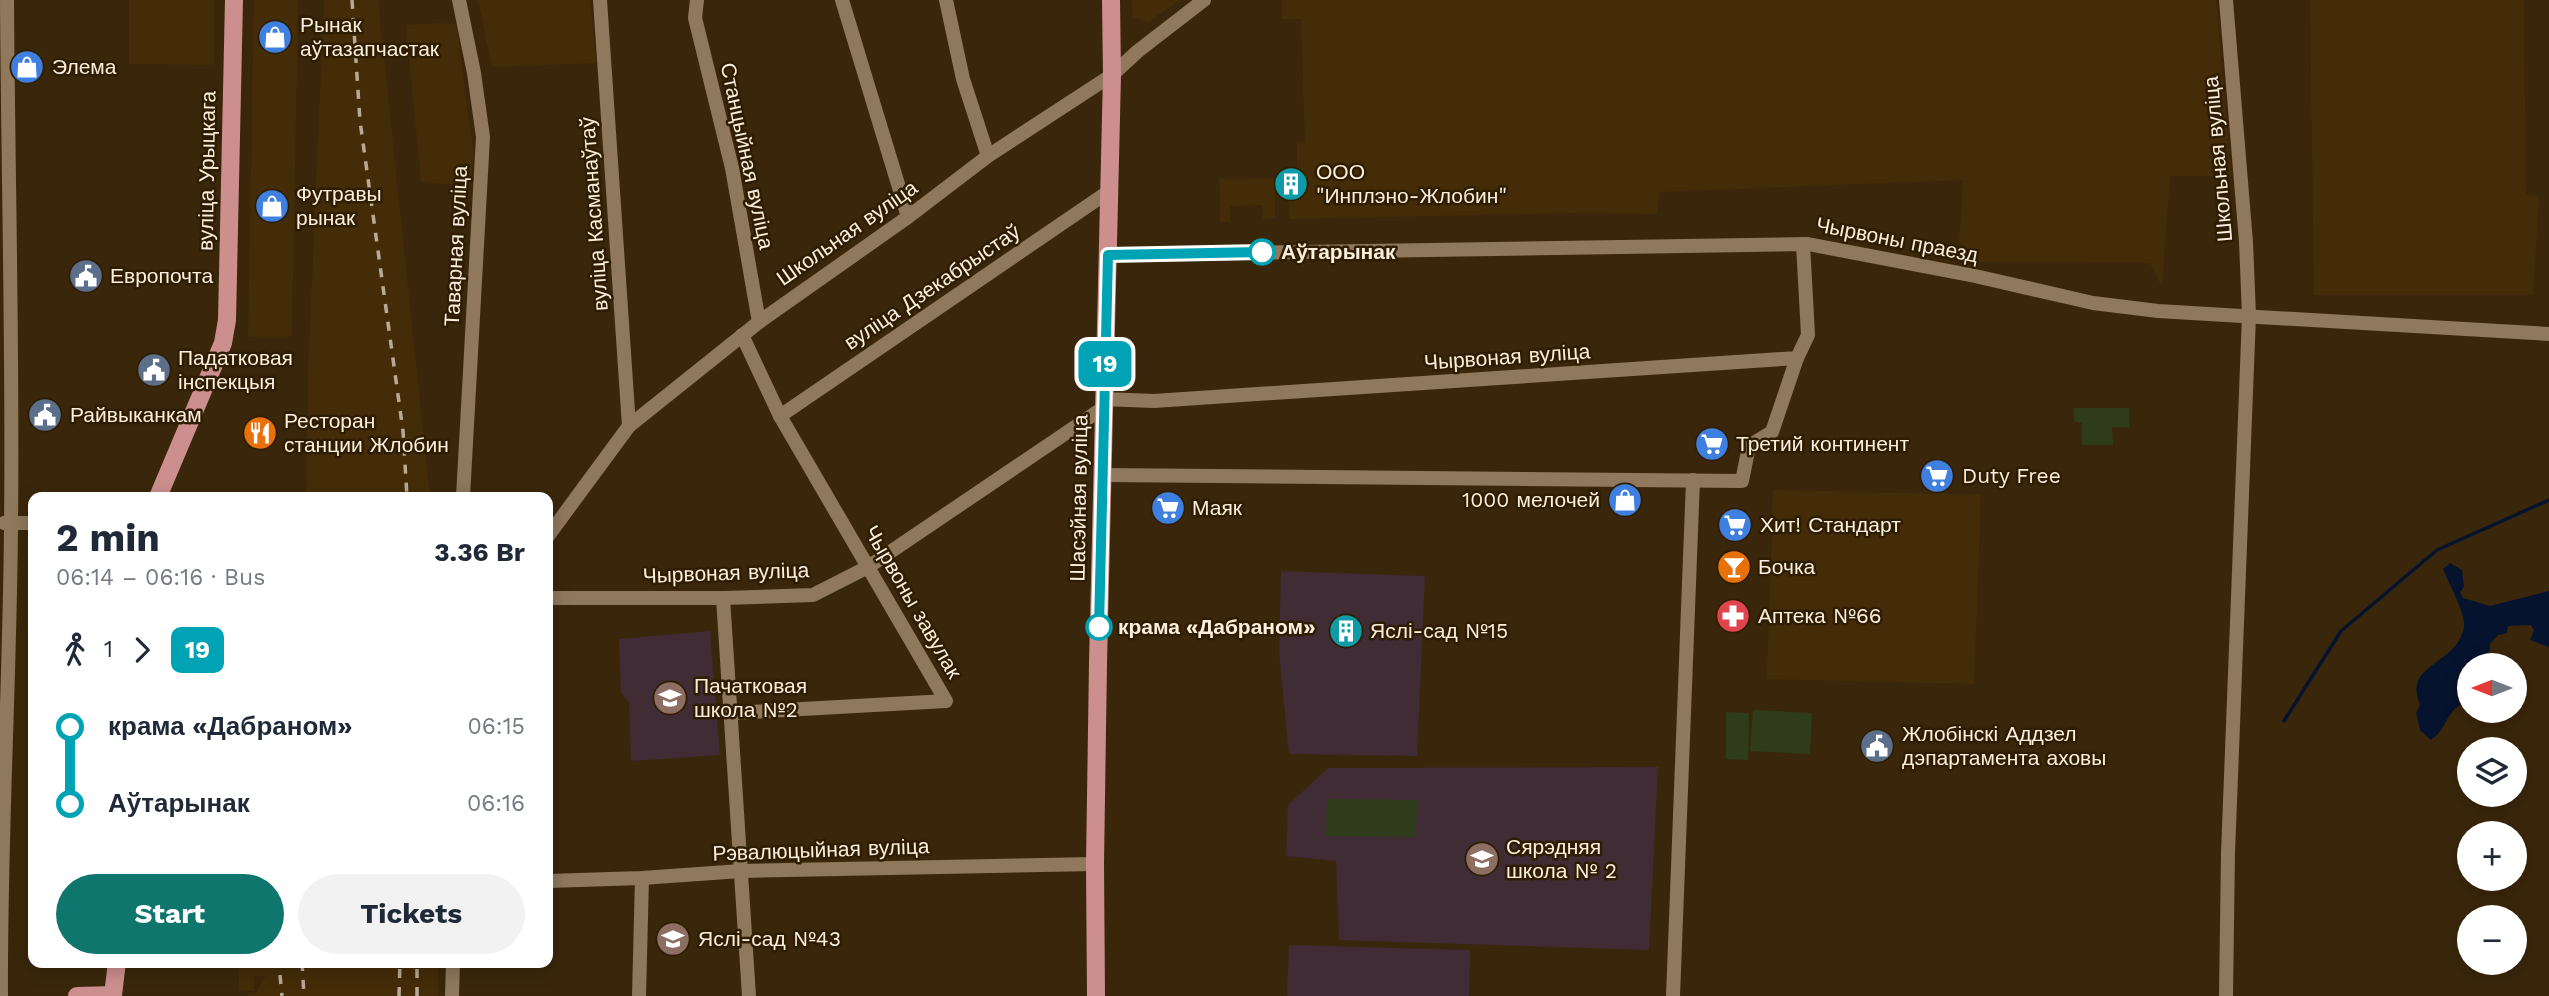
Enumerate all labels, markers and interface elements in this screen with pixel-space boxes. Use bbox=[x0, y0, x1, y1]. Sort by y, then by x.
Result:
place label: Рынак аўтазапчастак bbox=[300, 12, 440, 61]
shop icon: Рынак аўтазапчастак bbox=[256, 18, 294, 56]
shop icon: Элема bbox=[8, 48, 46, 86]
place label: Элема bbox=[52, 54, 117, 79]
street label: Станцыйная вуліца bbox=[716, 60, 780, 252]
street label: Школьная вуліца bbox=[2198, 75, 2237, 243]
street label: вуліца Урыцкага bbox=[193, 91, 220, 251]
street label: вуліца Касманаўтаў bbox=[574, 116, 613, 312]
place label: ООО "Инплэно-Жлобин" bbox=[1316, 159, 1507, 208]
street label: Таварная вуліца bbox=[439, 165, 472, 327]
building icon: ООО "Инплэно-Жлобин" bbox=[1272, 165, 1310, 203]
street label: Школьная вуліца bbox=[771, 174, 922, 291]
place label: Футравы рынак bbox=[296, 181, 382, 230]
shop icon: Футравы рынак bbox=[253, 187, 291, 225]
street label: Чырвоны праезд bbox=[1814, 212, 1980, 267]
street label: вуліца Дзекабрыстаў bbox=[839, 218, 1025, 355]
marker: Аўтарынак bbox=[1249, 239, 1275, 265]
place label: Аўтарынак bbox=[1281, 239, 1396, 264]
public building icon: Европочта bbox=[67, 257, 105, 295]
place label: Европочта bbox=[110, 263, 213, 288]
street label: Чырвоная вуліца bbox=[1423, 338, 1591, 375]
line badge: 19 bbox=[1074, 341, 1136, 387]
place label: Падатковая інспекцыя bbox=[178, 345, 293, 394]
text: 19 bbox=[1092, 350, 1118, 378]
public building icon: Падатковая інспекцыя bbox=[135, 351, 173, 389]
public building icon: Райвыканкам bbox=[26, 396, 64, 434]
place label: Райвыканкам bbox=[70, 402, 202, 427]
place label: Ресторан станции Жлобин bbox=[284, 408, 449, 457]
restaurant icon: Ресторан станции Жлобин bbox=[241, 414, 279, 452]
street label: Шасэйная вуліца bbox=[1065, 414, 1092, 582]
supermarket icon: Третий континент bbox=[1693, 425, 1731, 463]
place label: Третий континент bbox=[1736, 431, 1909, 456]
supermarket icon: Duty Free bbox=[1918, 457, 1956, 495]
place label: Duty Free bbox=[1962, 463, 2061, 488]
shop icon: 1000 мелочей bbox=[1606, 481, 1644, 519]
place label: 1000 мелочей bbox=[1462, 487, 1600, 512]
supermarket icon: Маяк bbox=[1149, 489, 1187, 527]
place label: Маяк bbox=[1192, 495, 1243, 520]
supermarket icon: Хит! Стандарт bbox=[1716, 506, 1754, 544]
place label: Хит! Стандарт bbox=[1760, 512, 1901, 537]
text: 2 min bbox=[56, 516, 160, 560]
street label: Чырвоны завулак bbox=[860, 521, 968, 683]
text: 3.36 Br bbox=[434, 537, 525, 567]
bar icon: Бочка bbox=[1715, 548, 1753, 586]
place label: Бочка bbox=[1758, 554, 1816, 579]
street label: Чырвоная вуліца bbox=[642, 557, 810, 588]
text: 06:14 – 06:16 · Bus bbox=[56, 564, 265, 591]
pharmacy icon: Аптека №66 bbox=[1714, 597, 1752, 635]
place label: Аптека №66 bbox=[1758, 603, 1881, 628]
building icon: Яслі-сад №15 bbox=[1327, 612, 1365, 650]
marker: крама «Дабраном» bbox=[1086, 614, 1112, 640]
place label: крама «Дабраном» bbox=[1118, 614, 1315, 639]
place label: Яслі-сад №15 bbox=[1370, 618, 1508, 643]
icon: walk bbox=[56, 631, 94, 669]
icon: forward bbox=[123, 631, 161, 669]
text: 1 bbox=[104, 636, 113, 663]
text: 19 bbox=[185, 636, 210, 664]
north arrow bbox=[2457, 653, 2527, 723]
map controls bbox=[2457, 653, 2527, 975]
place label: Пачатковая школа №2 bbox=[694, 673, 807, 722]
school or university icon: Пачатковая школа №2 bbox=[651, 679, 689, 717]
text: крама «Дабраном» bbox=[108, 711, 352, 741]
text: 06:15 bbox=[468, 713, 525, 740]
place label: Жлобінскі Аддзел дэпартамента аховы bbox=[1902, 721, 2106, 770]
public building icon: Жлобінскі Аддзел дэпартамента аховы bbox=[1858, 727, 1896, 765]
button: layers bbox=[2457, 737, 2527, 807]
text: Аўтарынак bbox=[108, 788, 250, 818]
text: 06:16 bbox=[467, 790, 525, 817]
button: + bbox=[2457, 821, 2527, 891]
street label: Рэвалюцыйная вуліца bbox=[712, 833, 930, 866]
place label: Сярэдняя школа № 2 bbox=[1506, 834, 1617, 883]
school or university icon: Сярэдняя школа № 2 bbox=[1463, 840, 1501, 878]
button: Start bbox=[56, 874, 284, 954]
button: Tickets bbox=[298, 874, 525, 954]
button: − bbox=[2457, 905, 2527, 975]
school or university icon: Яслі-сад №43 bbox=[654, 920, 692, 958]
place label: Яслі-сад №43 bbox=[698, 926, 841, 951]

